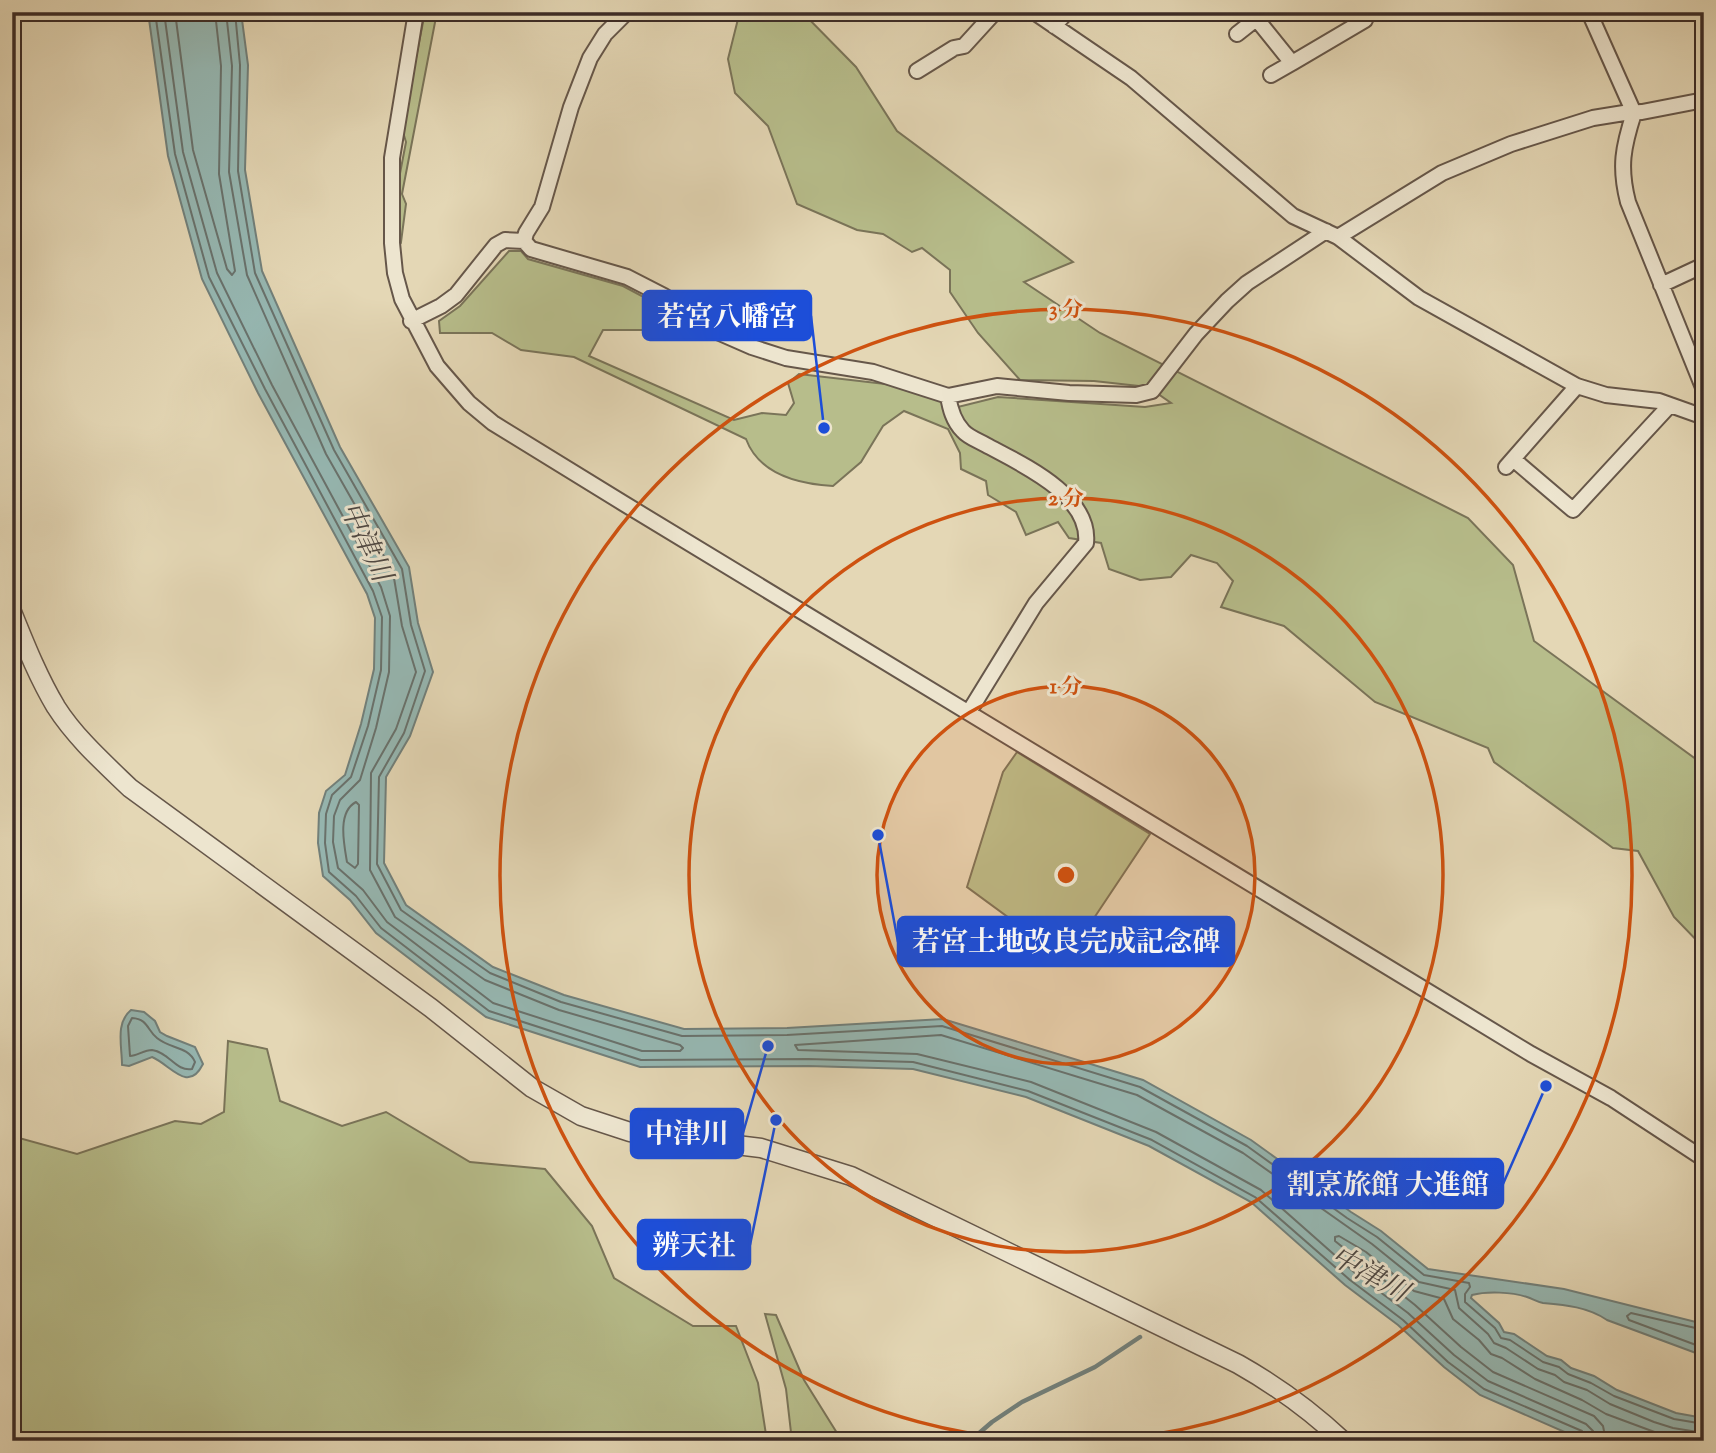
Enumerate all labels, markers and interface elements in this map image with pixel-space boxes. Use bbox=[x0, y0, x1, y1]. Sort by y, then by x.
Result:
callout: 若宮八幡宮 bbox=[643, 291, 811, 340]
text: 3 分 bbox=[1049, 296, 1083, 326]
text: 若宮八幡宮 bbox=[657, 299, 797, 339]
text: 2 分 bbox=[1048, 485, 1084, 515]
water label: 中津川 bbox=[328, 496, 401, 591]
text: 1 分 bbox=[1050, 673, 1082, 703]
centre of rings bbox=[1054, 863, 1078, 887]
callout: 若宮土地改良完成記念碑 bbox=[898, 917, 1234, 966]
text: 若宮土地改良完成記念碑 bbox=[912, 924, 1220, 964]
callout: 中津川 bbox=[631, 1109, 743, 1158]
text: 中津川 bbox=[645, 1116, 729, 1156]
callout: 割烹旅館 大進館 bbox=[1273, 1159, 1503, 1208]
text: 割烹旅館 大進館 bbox=[1287, 1167, 1489, 1207]
callout: 辨天社 bbox=[638, 1220, 750, 1269]
text: 辨天社 bbox=[652, 1228, 736, 1268]
water label: 中津川 bbox=[1322, 1238, 1418, 1315]

